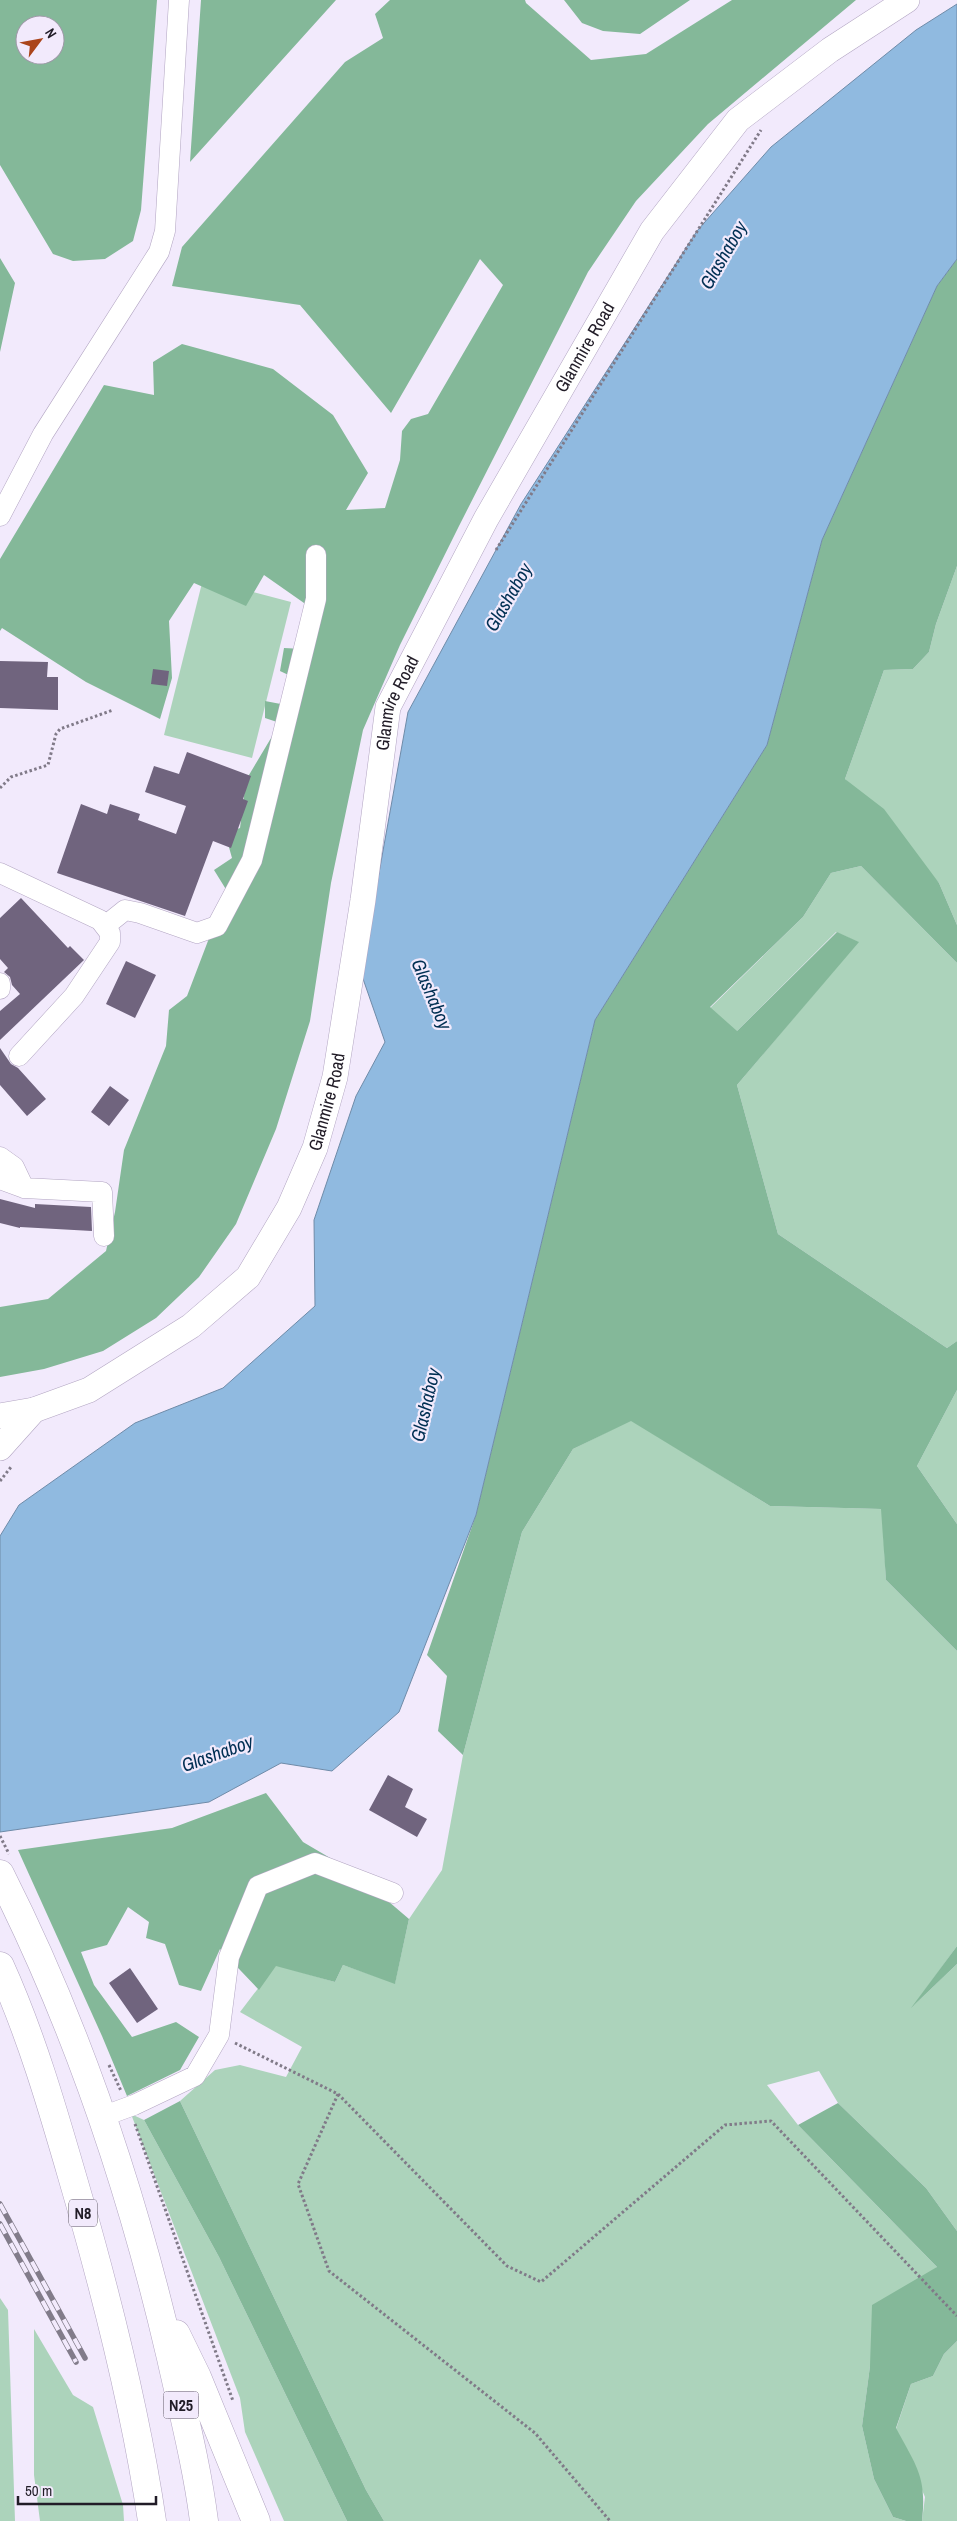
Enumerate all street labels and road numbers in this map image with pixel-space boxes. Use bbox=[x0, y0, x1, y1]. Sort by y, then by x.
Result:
street label: Glanmire Road bbox=[549, 297, 620, 397]
street label: Glanmire Road bbox=[369, 651, 425, 752]
street label: Glanmire Road bbox=[302, 1051, 351, 1154]
road number: N8 bbox=[69, 2200, 97, 2226]
road number: N25 bbox=[164, 2392, 198, 2418]

